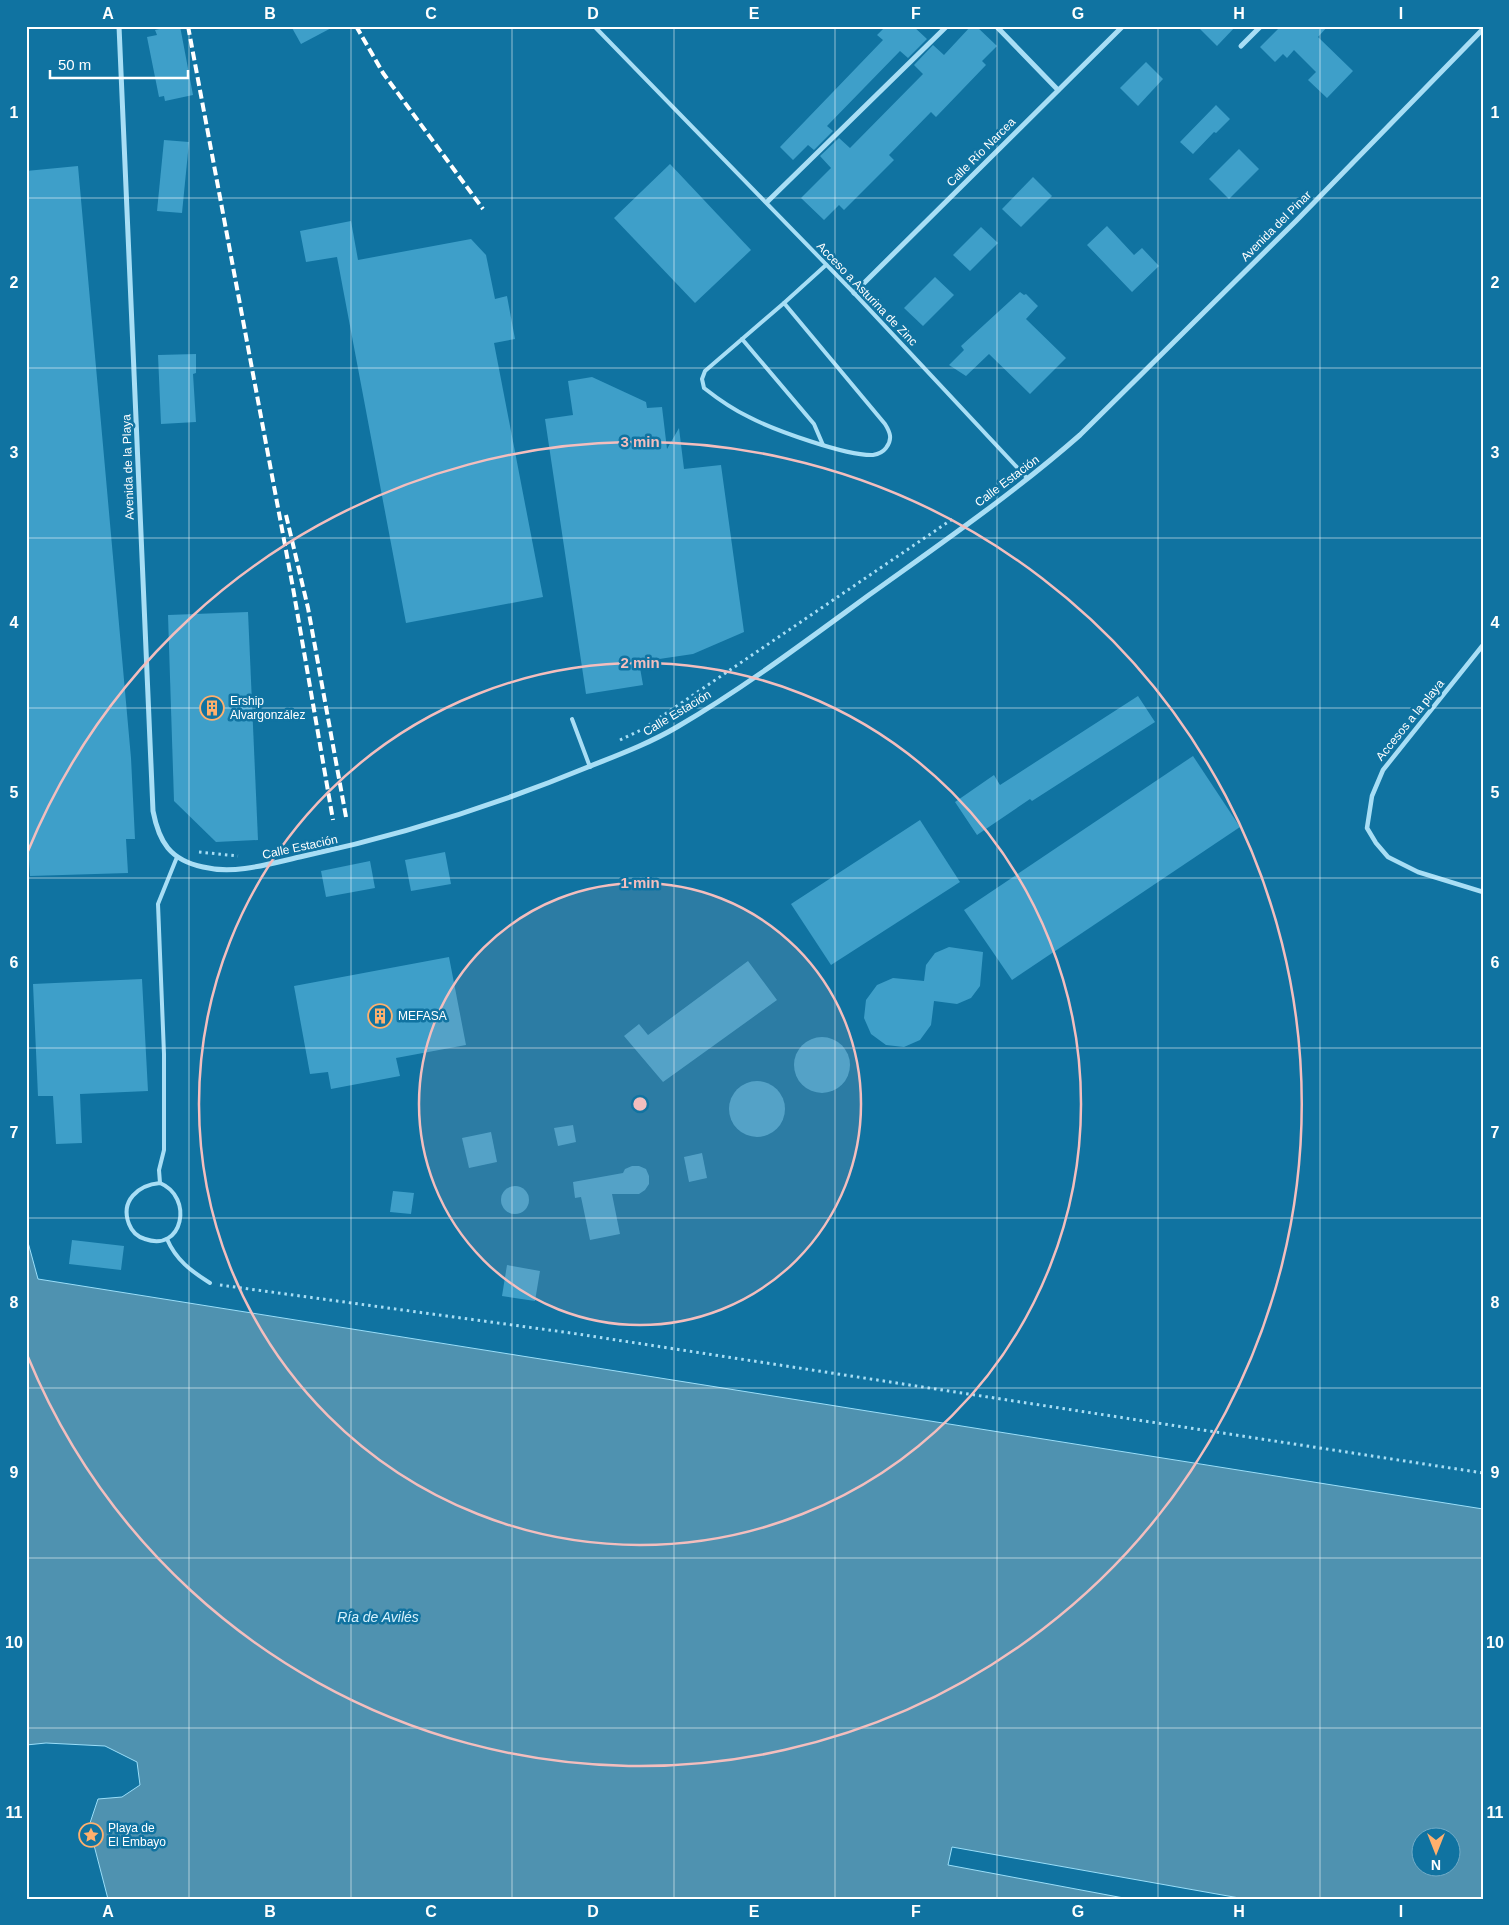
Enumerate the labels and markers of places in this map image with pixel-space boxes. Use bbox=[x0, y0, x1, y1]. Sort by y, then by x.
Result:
place label: Ership Alvargonzález bbox=[230, 694, 305, 722]
building icon: Ership Alvargonzález bbox=[199, 695, 225, 721]
building icon: MEFASA bbox=[367, 1003, 393, 1029]
place label: MEFASA bbox=[398, 1009, 447, 1023]
centre of rings bbox=[631, 1095, 649, 1113]
place label: Playa de El Embayo bbox=[108, 1821, 166, 1849]
place icon: Playa de El Embayo bbox=[78, 1822, 104, 1848]

